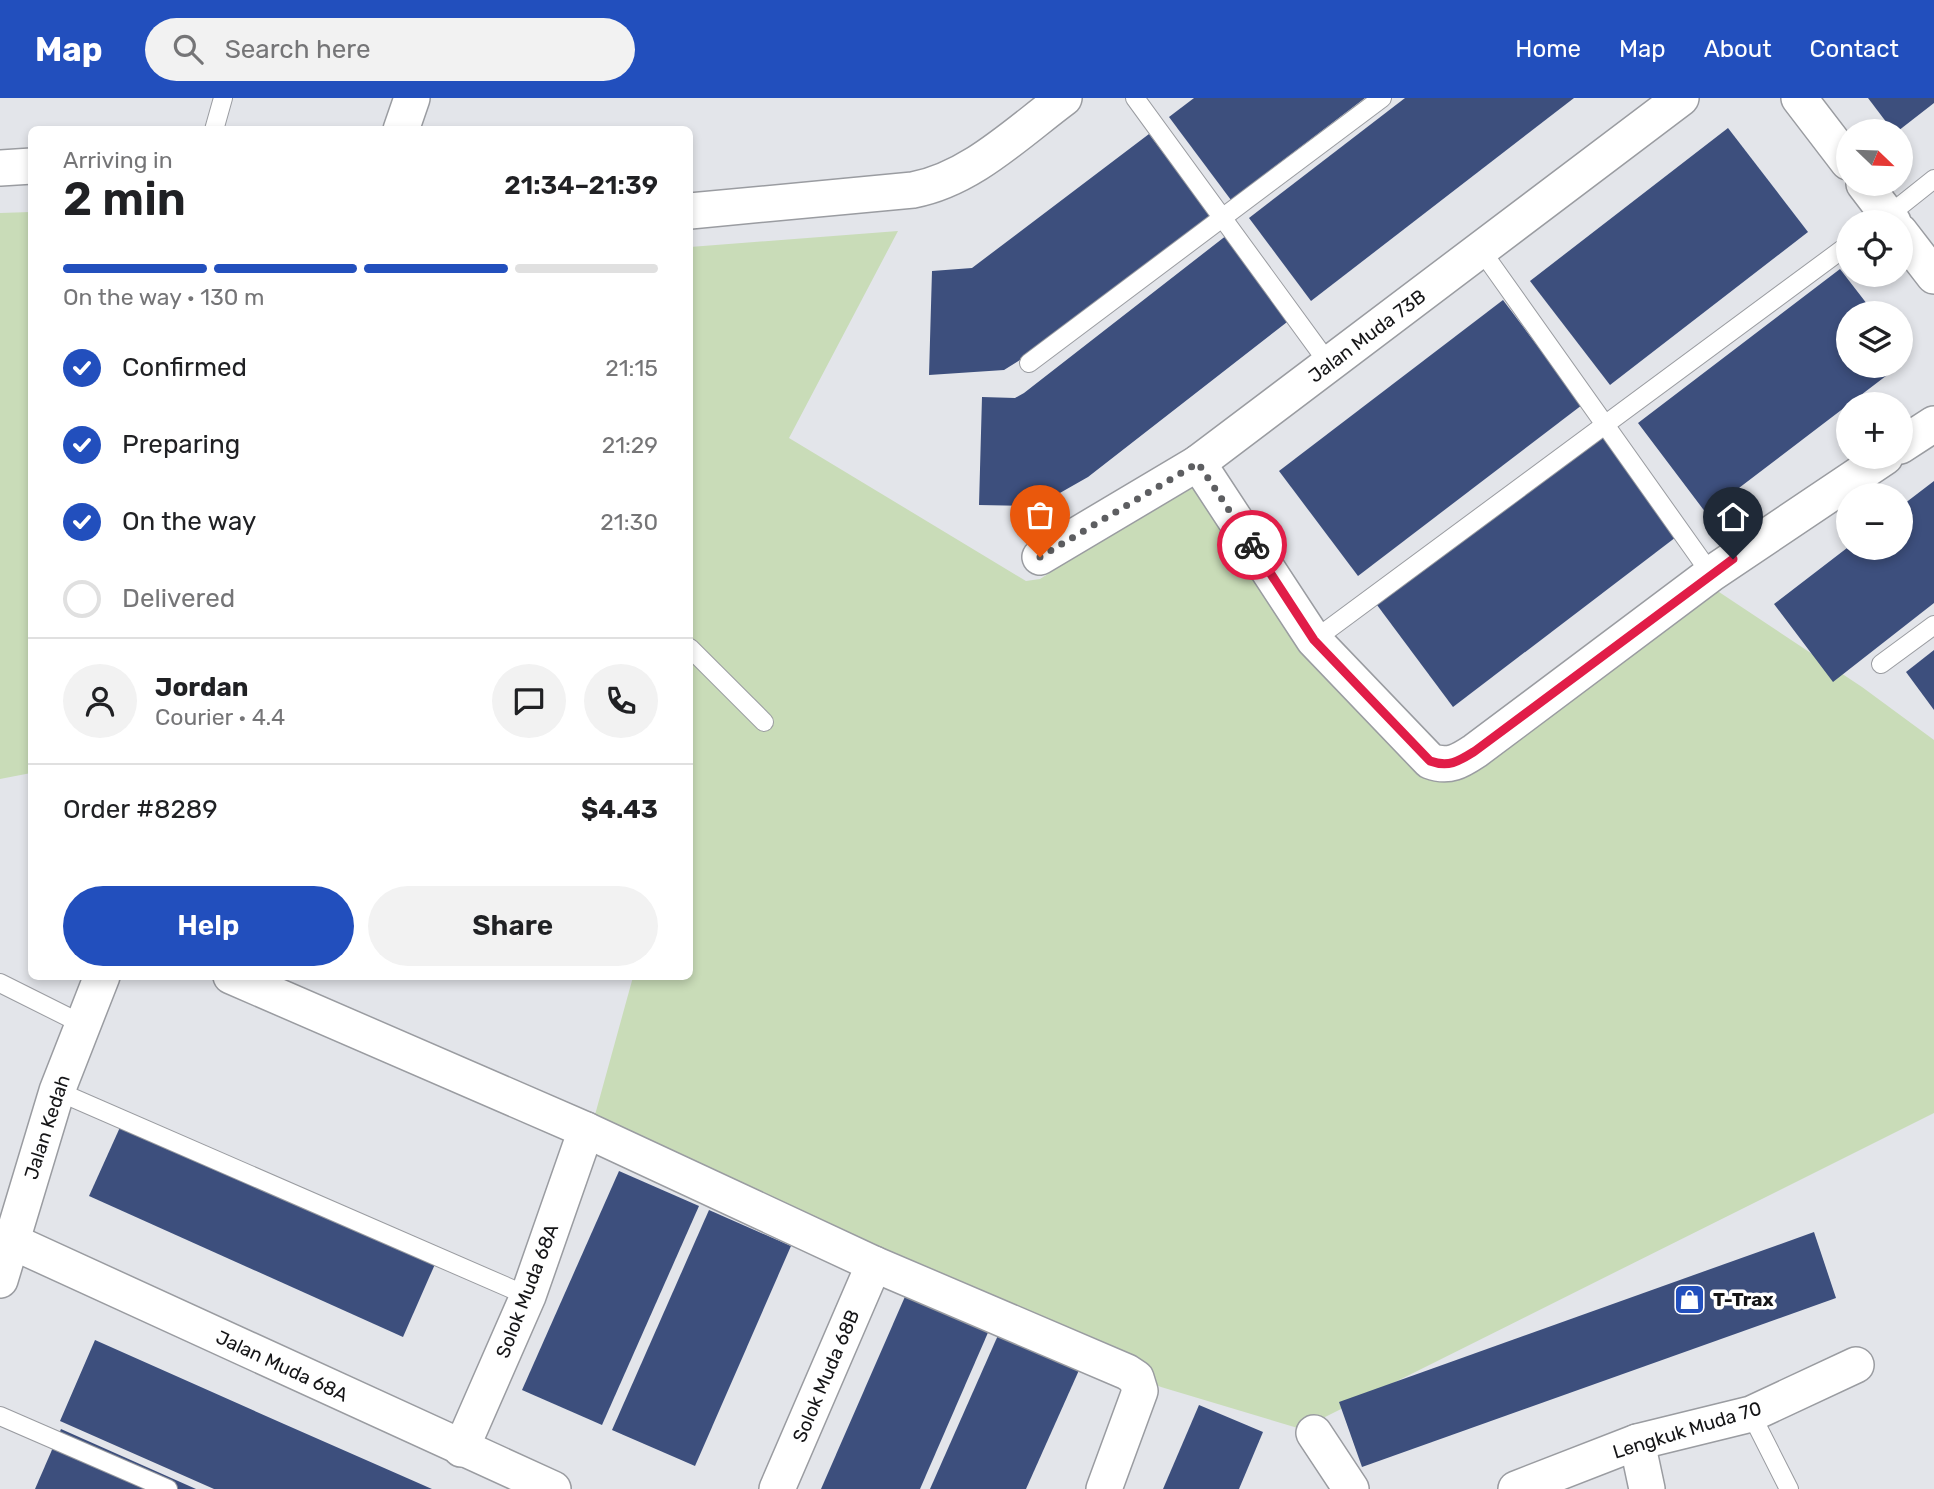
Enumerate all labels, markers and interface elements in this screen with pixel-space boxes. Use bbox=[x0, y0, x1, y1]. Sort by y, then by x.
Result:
search box bbox=[145, 18, 635, 81]
text: Map bbox=[35, 30, 103, 69]
icon: search bbox=[169, 30, 207, 68]
text: Search here bbox=[225, 34, 370, 65]
text: Home bbox=[1515, 35, 1581, 63]
text: Map bbox=[1619, 35, 1666, 63]
text: About bbox=[1704, 35, 1772, 63]
text: Contact bbox=[1810, 35, 1899, 63]
north arrow bbox=[1836, 119, 1913, 196]
map controls bbox=[1836, 119, 1913, 560]
text: Arriving in bbox=[63, 146, 173, 174]
text: 21:34–21:39 bbox=[504, 170, 658, 201]
text: 2 min bbox=[63, 172, 186, 227]
button: locate bbox=[1836, 210, 1913, 287]
text: On the way · 130 m bbox=[63, 283, 264, 311]
street label: Jalan Muda 73B bbox=[1304, 285, 1430, 387]
button: layers bbox=[1836, 301, 1913, 378]
icon: check bbox=[63, 349, 101, 387]
text: Confirmed bbox=[122, 352, 247, 383]
text: 21:15 bbox=[605, 354, 658, 382]
button: + bbox=[1836, 392, 1913, 469]
icon: check bbox=[63, 426, 101, 464]
text: Preparing bbox=[122, 429, 240, 460]
text: 21:29 bbox=[602, 431, 658, 459]
button: − bbox=[1836, 483, 1913, 560]
pin bbox=[1010, 485, 1070, 557]
pin bbox=[1703, 487, 1763, 559]
icon: bag bbox=[1021, 496, 1059, 534]
icon: home bbox=[1714, 498, 1752, 536]
icon: check bbox=[63, 503, 101, 541]
text: On the way bbox=[122, 506, 256, 537]
text: 21:30 bbox=[600, 508, 658, 536]
courier bbox=[1217, 510, 1287, 580]
icon: bike bbox=[1233, 526, 1271, 564]
text: Delivered bbox=[122, 583, 235, 614]
button: person bbox=[63, 664, 137, 738]
button: chat bbox=[492, 664, 566, 738]
button: phone bbox=[584, 664, 658, 738]
text: Jordan bbox=[155, 672, 248, 703]
text: Courier · 4.4 bbox=[155, 703, 285, 731]
text: Order #8289 bbox=[63, 794, 218, 825]
text: $4.43 bbox=[581, 794, 658, 825]
button: Help bbox=[63, 886, 354, 966]
button: Share bbox=[368, 886, 658, 966]
street label: Jalan Kedah bbox=[19, 1072, 75, 1182]
street label: Solok Muda 68A bbox=[491, 1220, 563, 1361]
shop icon: T-Trax bbox=[1673, 1282, 1707, 1316]
place label: T-Trax bbox=[1713, 1288, 1774, 1311]
street label: Solok Muda 68B bbox=[788, 1306, 864, 1446]
street label: Jalan Muda 68A bbox=[212, 1325, 352, 1407]
street label: Lengkuk Muda 70 bbox=[1610, 1396, 1764, 1464]

